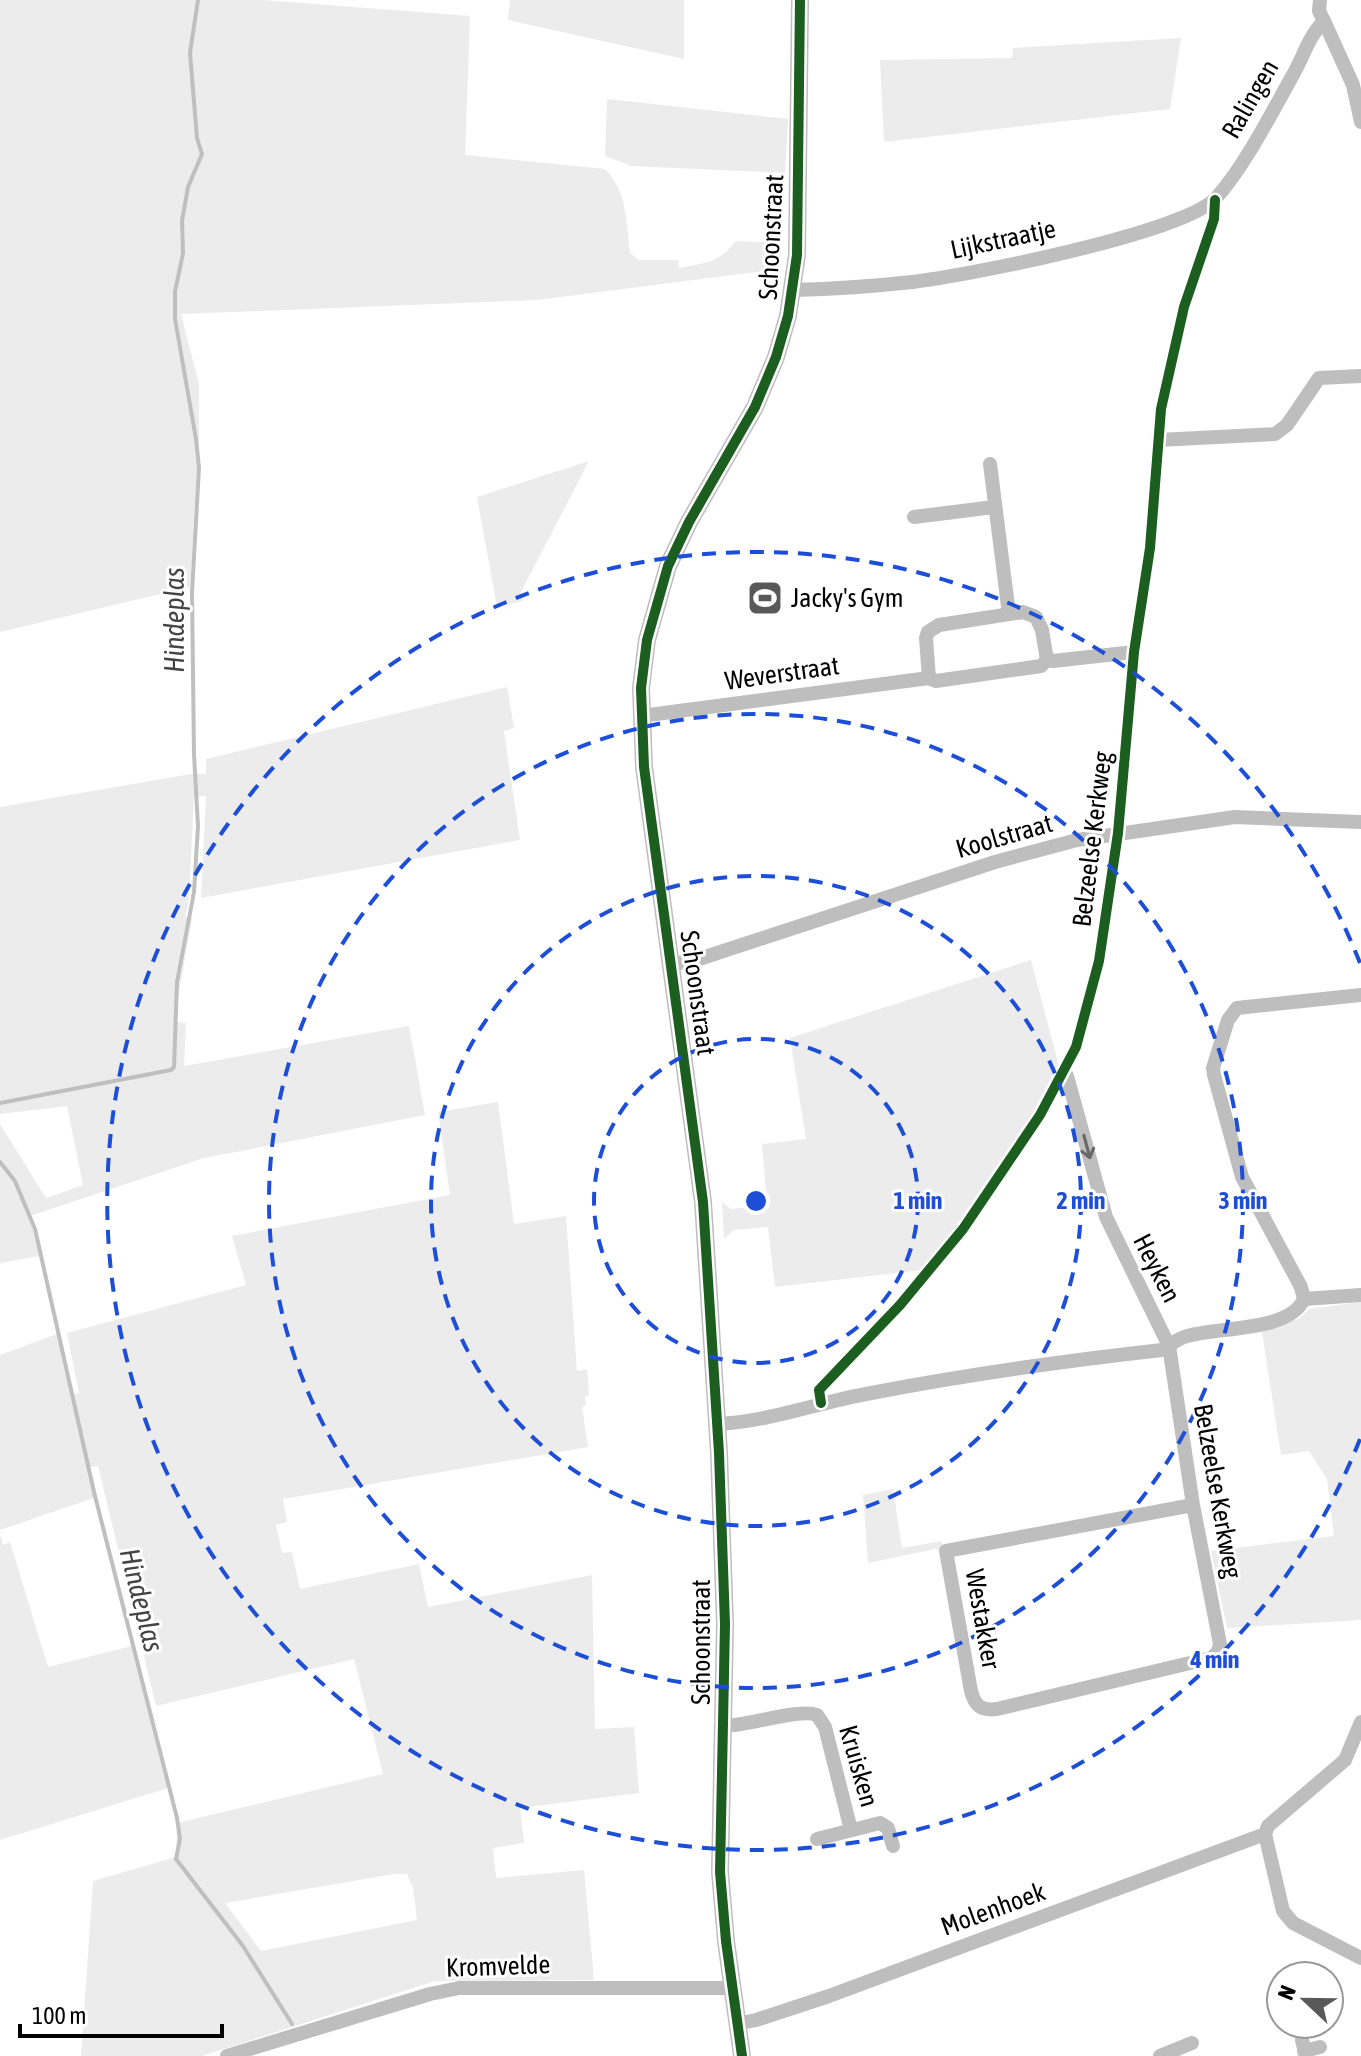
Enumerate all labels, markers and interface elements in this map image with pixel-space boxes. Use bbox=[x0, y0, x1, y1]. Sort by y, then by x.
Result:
street label: Ralingen bbox=[1216, 54, 1284, 144]
street label: Schoonstraat bbox=[753, 173, 789, 301]
street label: Lijkstraatje bbox=[948, 213, 1058, 265]
water label: Hindeplas bbox=[158, 567, 190, 673]
sports icon: Jacky's Gym bbox=[746, 579, 784, 617]
place label: Jacky's Gym bbox=[791, 583, 903, 613]
street label: Weverstraat bbox=[723, 650, 841, 696]
street label: Belzeelse Kerkweg bbox=[1066, 749, 1118, 928]
street label: Koolstraat bbox=[952, 808, 1056, 864]
street label: Schoonstraat bbox=[674, 929, 722, 1057]
one-way arrow bbox=[1080, 1133, 1095, 1159]
centre of rings bbox=[742, 1187, 770, 1215]
text: 1 min bbox=[893, 1187, 943, 1214]
text: 2 min bbox=[1056, 1187, 1106, 1214]
text: 3 min bbox=[1218, 1187, 1268, 1214]
street label: Heyken bbox=[1127, 1229, 1187, 1307]
street label: Belzeelse Kerkweg bbox=[1188, 1402, 1248, 1581]
water label: Hindeplas bbox=[114, 1545, 170, 1655]
street label: Westakker bbox=[960, 1567, 1007, 1671]
street label: Schoonstraat bbox=[686, 1579, 716, 1705]
text: 4 min bbox=[1189, 1646, 1240, 1673]
street label: Kruisken bbox=[833, 1722, 885, 1810]
street label: Molenhoek bbox=[937, 1876, 1049, 1942]
street label: Kromvelde bbox=[445, 1949, 551, 1983]
north arrow bbox=[1265, 1960, 1345, 2040]
text: N bbox=[1272, 1982, 1301, 2003]
scale bar bbox=[20, 1988, 222, 2038]
text: 100 m bbox=[32, 2002, 86, 2029]

